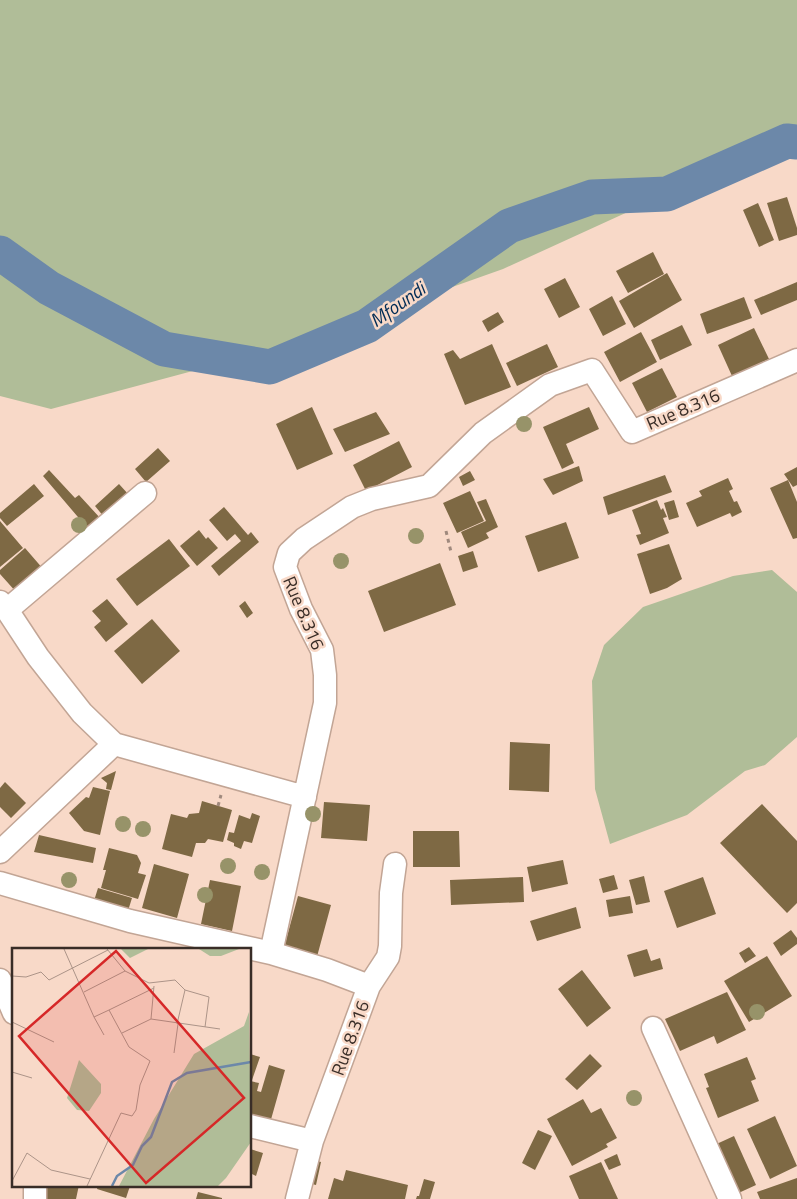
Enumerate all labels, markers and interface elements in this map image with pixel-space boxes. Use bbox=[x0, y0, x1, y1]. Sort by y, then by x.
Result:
water label: Mfoundi bbox=[363, 273, 433, 334]
street label: Rue 8.316 bbox=[642, 381, 724, 437]
street label: Rue 8.316 bbox=[276, 572, 332, 654]
inset map bbox=[12, 948, 251, 1186]
street label: Rue 8.316 bbox=[324, 997, 376, 1079]

